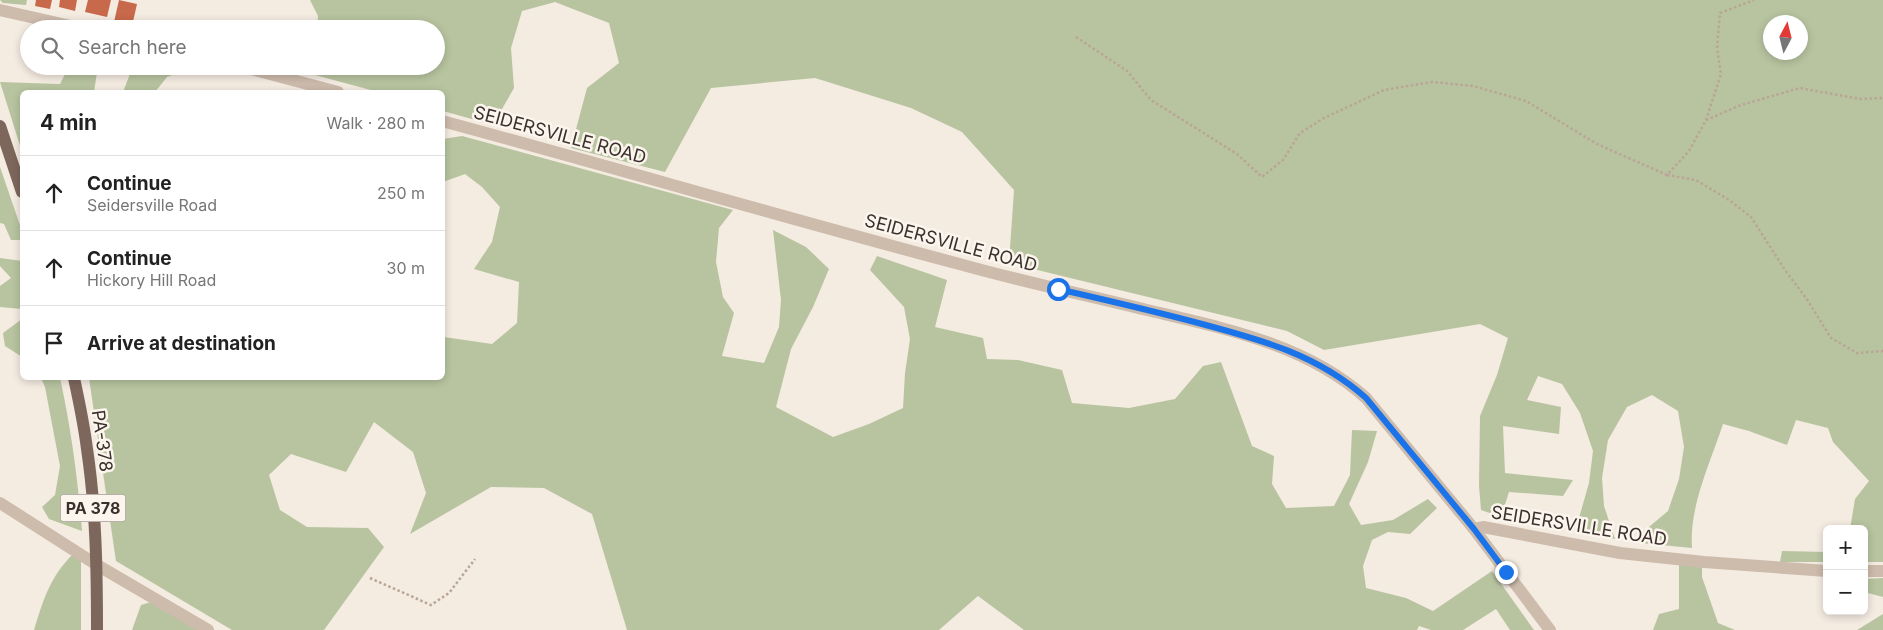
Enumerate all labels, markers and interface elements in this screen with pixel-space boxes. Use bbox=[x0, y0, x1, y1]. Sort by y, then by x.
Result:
north arrow bbox=[1763, 15, 1808, 60]
search box bbox=[20, 20, 445, 75]
icon: search bbox=[38, 34, 66, 62]
text: Search here bbox=[78, 36, 187, 59]
street label: SEIDERSVILLE ROAD bbox=[472, 101, 649, 168]
text: 4 min bbox=[40, 110, 97, 135]
text: Walk · 280 m bbox=[327, 113, 425, 133]
text: Continue bbox=[87, 172, 172, 195]
icon: ahead bbox=[40, 179, 68, 207]
text: 250 m bbox=[377, 183, 425, 203]
text: Seidersville Road bbox=[87, 195, 217, 215]
street label: SEIDERSVILLE ROAD bbox=[863, 209, 1040, 276]
text: Continue bbox=[87, 247, 172, 270]
icon: ahead bbox=[40, 254, 68, 282]
text: 30 m bbox=[387, 258, 425, 278]
text: Hickory Hill Road bbox=[87, 270, 216, 290]
route start bbox=[1047, 278, 1070, 301]
icon: arrive bbox=[40, 329, 68, 357]
text: Arrive at destination bbox=[87, 332, 276, 355]
street label: PA-378 bbox=[88, 409, 117, 473]
road number: PA 378 bbox=[61, 494, 126, 522]
street label: SEIDERSVILLE ROAD bbox=[1490, 501, 1669, 550]
map controls bbox=[1823, 525, 1868, 615]
button: + bbox=[1823, 525, 1868, 570]
route end bbox=[1495, 561, 1518, 584]
button: − bbox=[1823, 570, 1868, 615]

